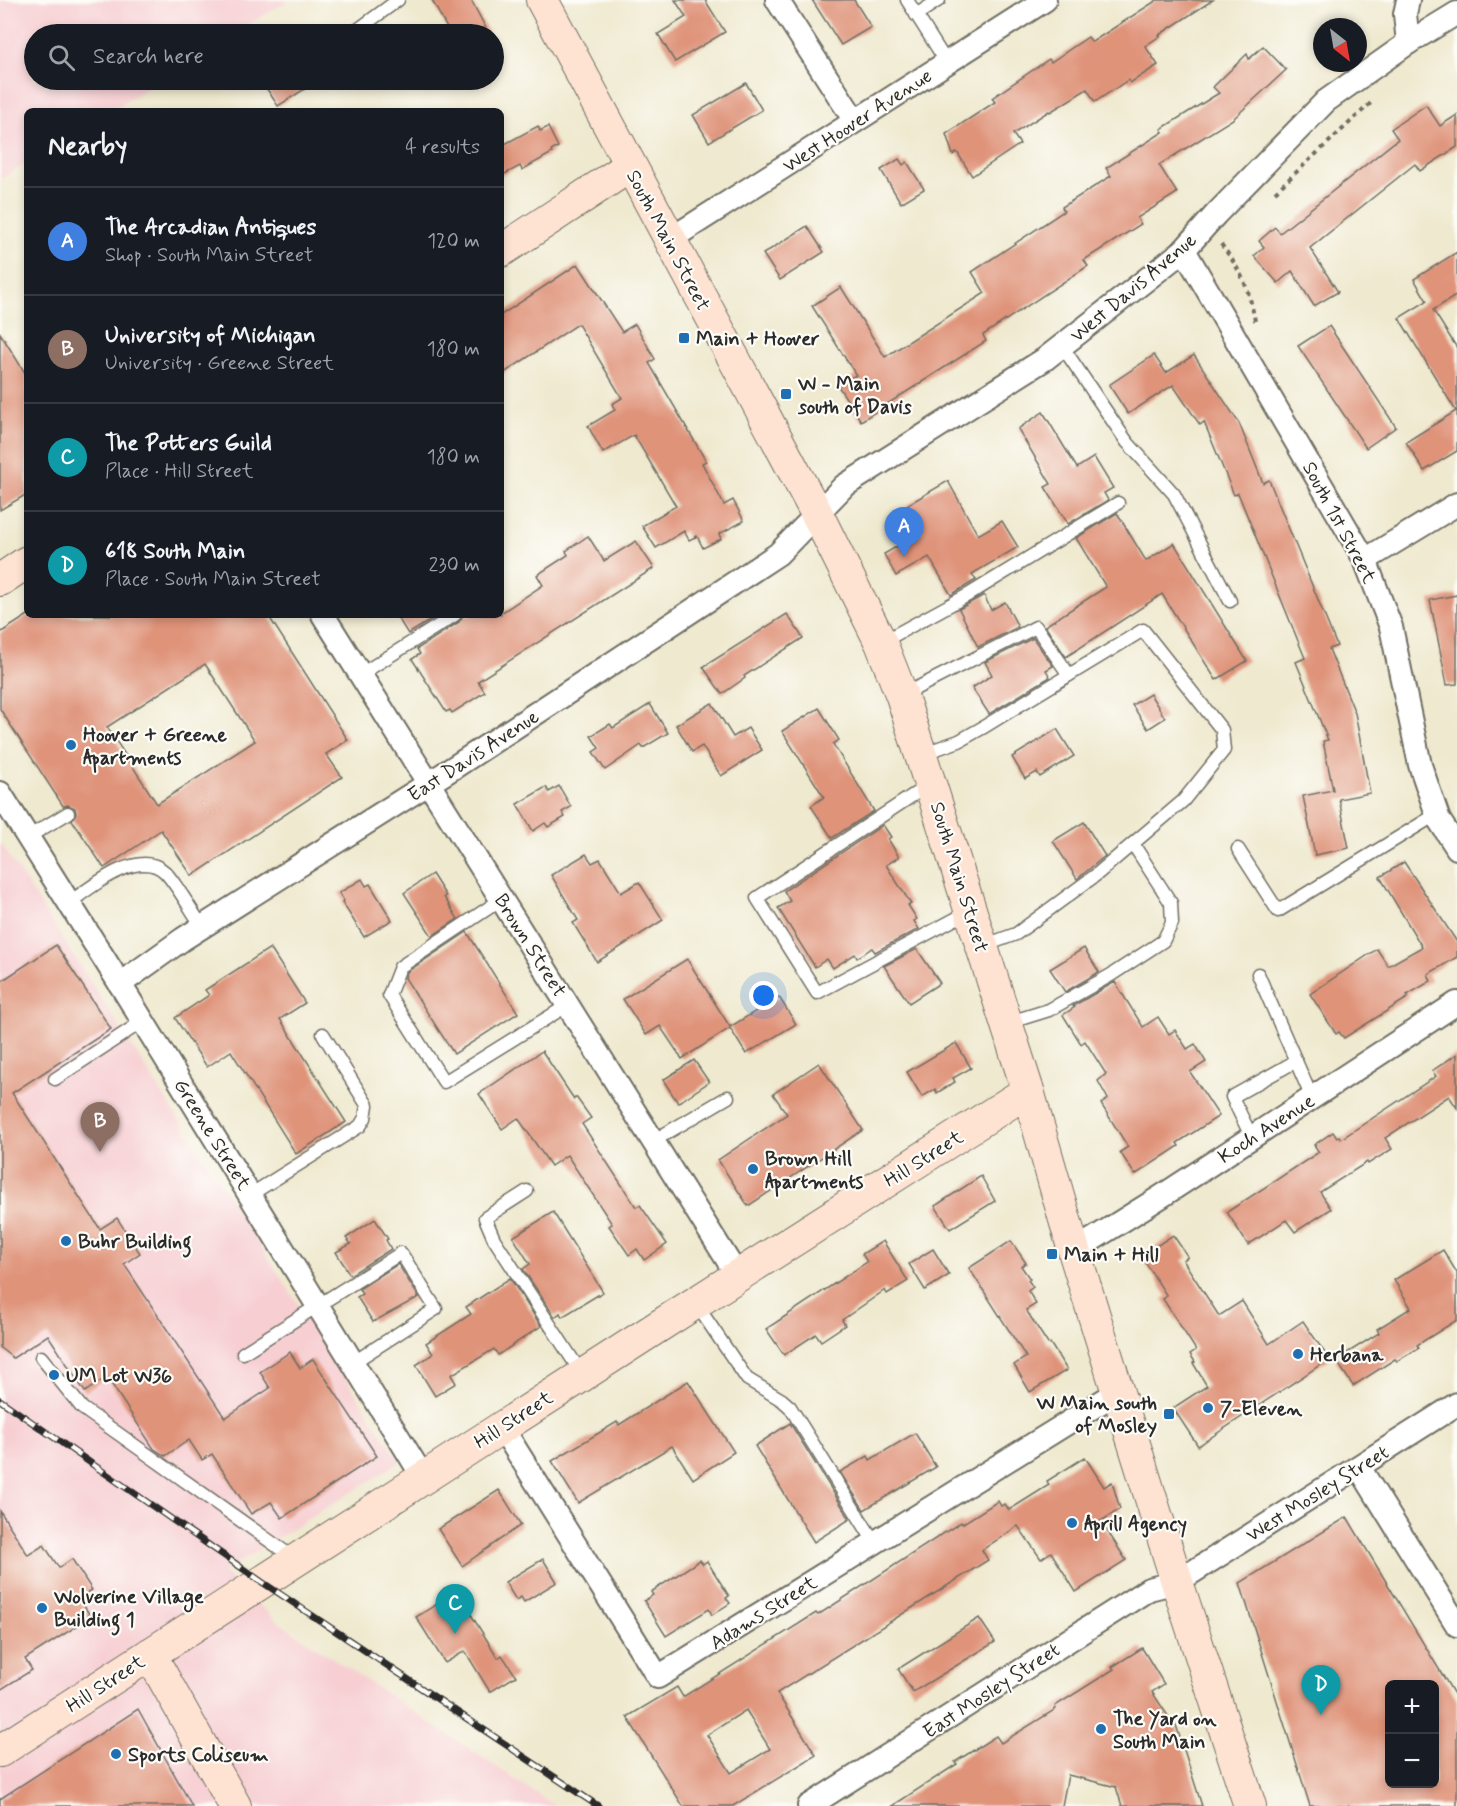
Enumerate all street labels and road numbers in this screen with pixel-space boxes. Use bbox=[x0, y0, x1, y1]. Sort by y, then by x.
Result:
street label: West Hoover Avenue bbox=[778, 63, 938, 180]
street label: South Main Street bbox=[619, 165, 716, 316]
street label: West Davis Avenue bbox=[1065, 227, 1203, 349]
street label: South 1st Street bbox=[1295, 457, 1382, 589]
street label: East Davis Avenue bbox=[403, 704, 545, 809]
street label: South Main Street bbox=[923, 799, 994, 956]
street label: Brown Street bbox=[487, 889, 572, 1003]
street label: Greene Street bbox=[167, 1074, 257, 1196]
street label: Koch Avenue bbox=[1213, 1088, 1321, 1171]
street label: Hill Street bbox=[879, 1124, 969, 1194]
street label: Hill Street bbox=[469, 1385, 559, 1456]
street label: West Mosley Street bbox=[1241, 1439, 1394, 1549]
street label: Adams Street bbox=[705, 1569, 823, 1657]
street label: East Mosley Street bbox=[918, 1637, 1065, 1746]
street label: Hill Street bbox=[61, 1649, 151, 1720]

